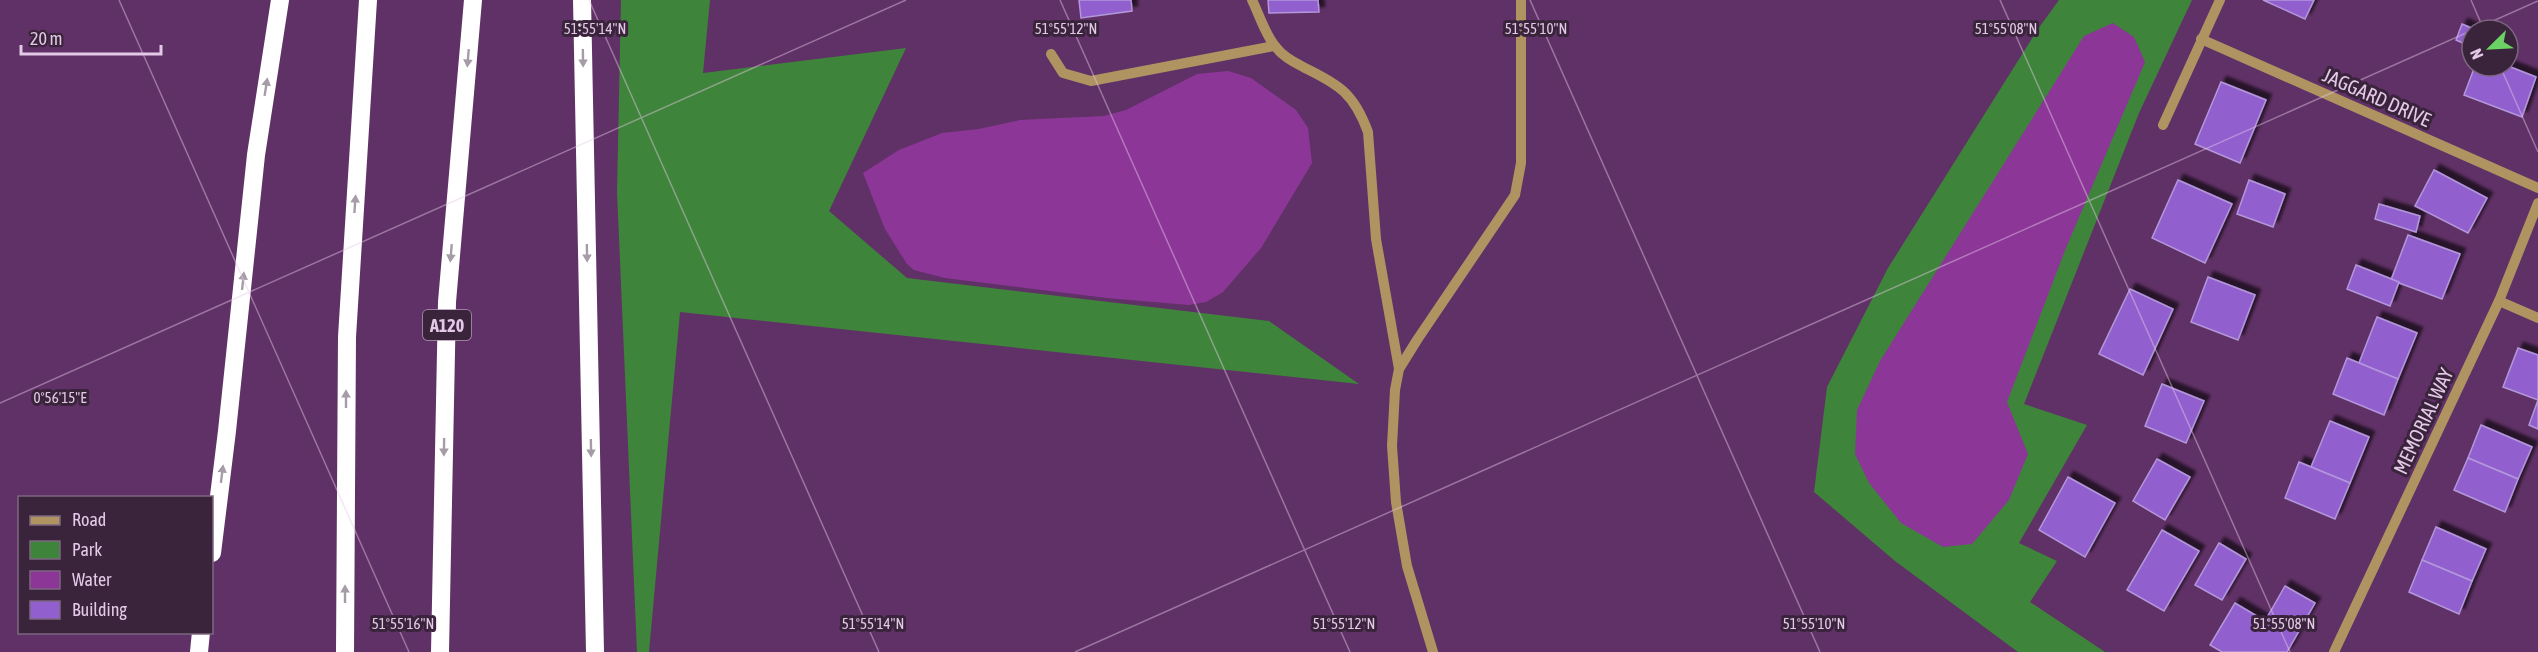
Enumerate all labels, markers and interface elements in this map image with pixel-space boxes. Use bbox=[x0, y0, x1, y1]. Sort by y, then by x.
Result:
scale bar bbox=[21, 18, 160, 56]
north arrow bbox=[2460, 18, 2520, 78]
text: 51°55'14"N bbox=[564, 20, 626, 37]
text: 51°55'12"N bbox=[1035, 20, 1097, 37]
text: 51°55'10"N bbox=[1505, 20, 1567, 37]
text: 51°55'08"N bbox=[1975, 20, 2037, 37]
text: 20 m bbox=[30, 28, 62, 49]
text: N bbox=[2466, 46, 2486, 62]
one-way arrow bbox=[463, 49, 473, 68]
one-way arrow bbox=[578, 49, 588, 68]
street label: JAGGARD DRIVE bbox=[2319, 63, 2435, 131]
one-way arrow bbox=[262, 77, 271, 96]
one-way arrow bbox=[350, 194, 360, 213]
one-way arrow bbox=[446, 243, 456, 262]
one-way arrow bbox=[582, 244, 591, 263]
one-way arrow bbox=[238, 271, 248, 290]
road number: A120 bbox=[423, 310, 471, 340]
street label: MEMORIAL WAY bbox=[2388, 364, 2458, 478]
text: 0°56'15"E bbox=[33, 389, 87, 406]
one-way arrow bbox=[341, 389, 351, 408]
one-way arrow bbox=[439, 438, 449, 457]
one-way arrow bbox=[586, 439, 595, 458]
one-way arrow bbox=[217, 465, 226, 484]
legend bbox=[18, 496, 213, 634]
text: Road bbox=[72, 509, 106, 530]
text: Park bbox=[72, 539, 102, 560]
text: Water bbox=[72, 569, 112, 590]
one-way arrow bbox=[340, 584, 350, 603]
text: Building bbox=[72, 599, 127, 620]
text: 51°55'16"N bbox=[372, 615, 434, 632]
text: 51°55'14"N bbox=[842, 615, 904, 632]
text: 51°55'12"N bbox=[1313, 615, 1375, 632]
text: 51°55'10"N bbox=[1783, 615, 1845, 632]
text: 51°55'08"N bbox=[2253, 615, 2315, 632]

